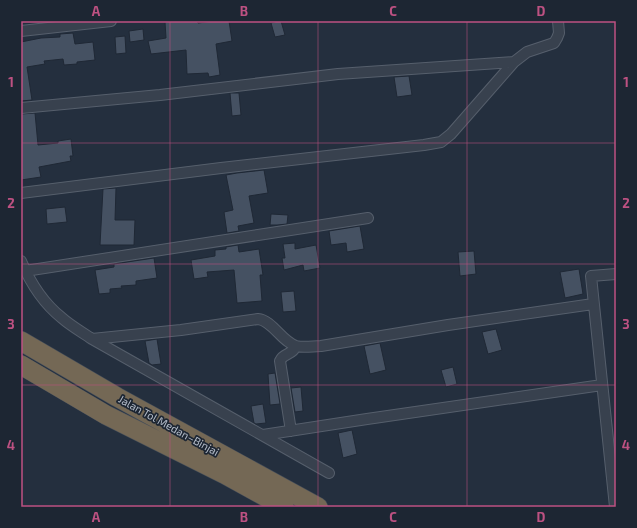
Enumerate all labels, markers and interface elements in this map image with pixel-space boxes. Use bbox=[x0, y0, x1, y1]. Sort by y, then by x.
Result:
text: A bbox=[92, 3, 101, 19]
text: B bbox=[240, 3, 248, 19]
text: C bbox=[389, 3, 397, 19]
text: D bbox=[537, 3, 546, 19]
text: 1 bbox=[8, 74, 14, 90]
text: 1 bbox=[623, 74, 629, 90]
text: 2 bbox=[7, 195, 15, 211]
text: 2 bbox=[622, 195, 630, 211]
text: 3 bbox=[7, 316, 15, 332]
text: 3 bbox=[622, 316, 630, 332]
street label: Jalan Tol Medan–Binjai bbox=[116, 392, 221, 459]
text: 4 bbox=[7, 437, 15, 453]
text: 4 bbox=[622, 437, 630, 453]
text: A bbox=[92, 509, 101, 525]
text: B bbox=[240, 509, 248, 525]
text: C bbox=[389, 509, 397, 525]
text: D bbox=[537, 509, 546, 525]

